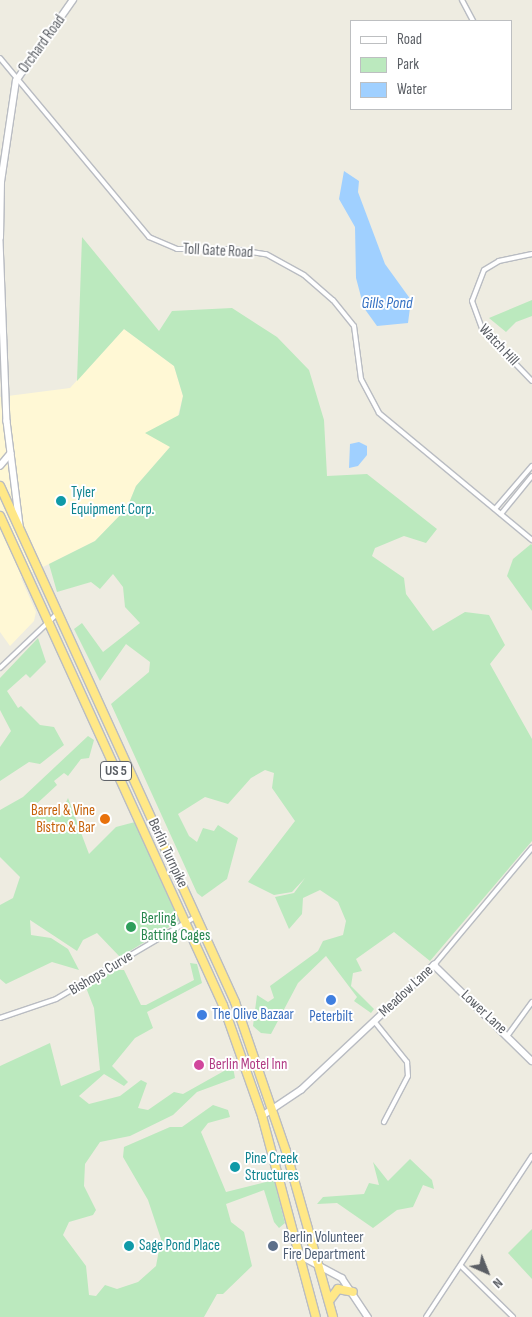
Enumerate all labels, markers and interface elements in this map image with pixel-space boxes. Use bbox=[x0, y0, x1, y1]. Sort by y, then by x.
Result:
street label: Orchard Road bbox=[15, 11, 69, 77]
legend bbox=[350, 20, 512, 110]
text: Road bbox=[397, 30, 422, 49]
text: Park bbox=[397, 55, 419, 74]
text: Water bbox=[397, 80, 427, 99]
street label: Toll Gate Road bbox=[182, 240, 254, 262]
water label: Gills Pond bbox=[361, 294, 413, 314]
street label: Watch Hill bbox=[475, 320, 523, 370]
place label: Tyler Equipment Corp. bbox=[71, 483, 154, 518]
marker: Tyler Equipment Corp. bbox=[55, 495, 67, 507]
road number: US 5 bbox=[100, 759, 132, 782]
place label: Barrel & Vine Bistro & Bar bbox=[31, 801, 95, 836]
marker: Barrel & Vine Bistro & Bar bbox=[99, 813, 111, 825]
street label: Berlin Turnpike bbox=[144, 816, 192, 890]
place label: Berling Batting Cages bbox=[141, 909, 210, 944]
marker: Berling Batting Cages bbox=[125, 921, 137, 933]
street label: Bishops Curve bbox=[66, 947, 136, 999]
street label: Meadow Lane bbox=[375, 961, 437, 1021]
street label: Lower Lane bbox=[457, 986, 511, 1038]
marker: Peterbilt bbox=[325, 994, 337, 1006]
place label: The Olive Bazaar bbox=[212, 1006, 294, 1024]
place label: Peterbilt bbox=[309, 1008, 353, 1026]
marker: The Olive Bazaar bbox=[196, 1009, 208, 1021]
place label: Berlin Motel Inn bbox=[209, 1056, 287, 1074]
marker: Berlin Motel Inn bbox=[193, 1059, 205, 1071]
place label: Pine Creek Structures bbox=[245, 1149, 299, 1184]
marker: Pine Creek Structures bbox=[229, 1161, 241, 1173]
place label: Berlin Volunteer Fire Department bbox=[283, 1228, 365, 1263]
place label: Sage Pond Place bbox=[139, 1237, 220, 1255]
marker: Sage Pond Place bbox=[123, 1240, 135, 1252]
marker: Berlin Volunteer Fire Department bbox=[267, 1240, 279, 1252]
north arrow bbox=[462, 1247, 512, 1297]
text: N bbox=[489, 1274, 506, 1292]

